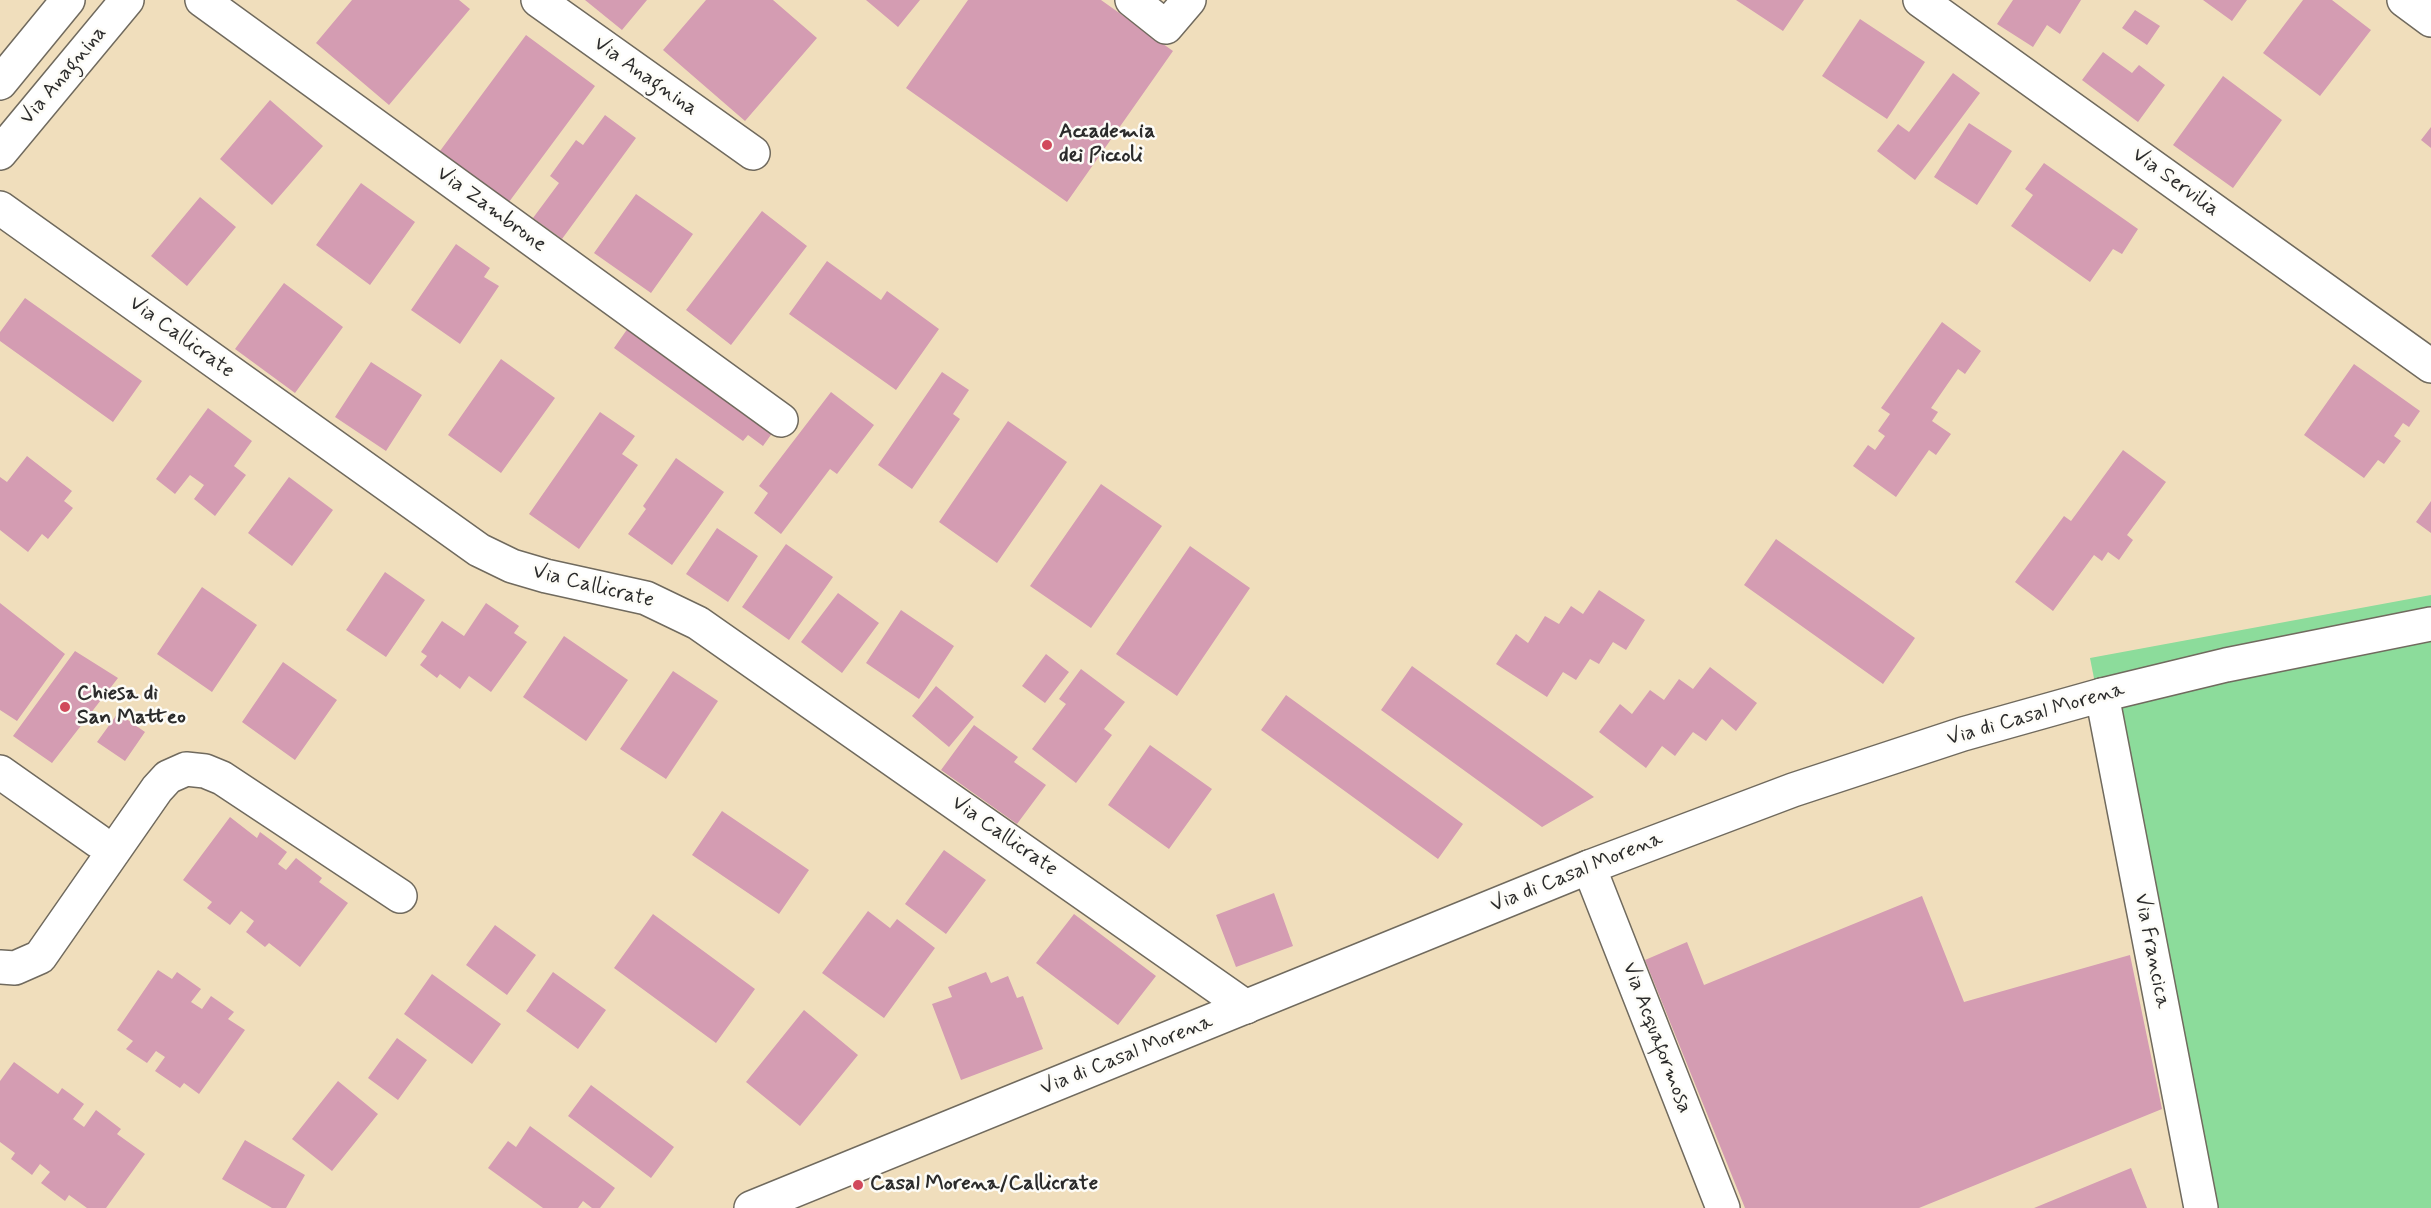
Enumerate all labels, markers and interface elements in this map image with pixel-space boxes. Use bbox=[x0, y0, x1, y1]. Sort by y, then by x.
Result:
street label: Via Anagnina bbox=[15, 21, 113, 131]
street label: Via Anagnina bbox=[588, 32, 702, 122]
place label: Accademia dei Piccoli bbox=[1059, 120, 1155, 170]
marker: Accademia dei Piccoli bbox=[1040, 138, 1054, 152]
street label: Via Servilia bbox=[2126, 143, 2224, 223]
street label: Via Zambrone bbox=[431, 162, 551, 258]
street label: Via Callicrate bbox=[123, 291, 239, 385]
street label: Via Callicrate bbox=[530, 560, 656, 614]
street label: Via di Casal Morena bbox=[1944, 678, 2128, 752]
place label: Chiesa di San Matteo bbox=[77, 682, 186, 732]
marker: Chiesa di San Matteo bbox=[58, 700, 72, 714]
street label: Via Callicrate bbox=[946, 791, 1062, 883]
street label: Via di Casal Morena bbox=[1487, 827, 1667, 919]
street label: Via Francica bbox=[2128, 891, 2174, 1011]
street label: Via Acquaformosa bbox=[1616, 959, 1696, 1117]
street label: Via di Casal Morena bbox=[1037, 1010, 1217, 1102]
place label: Casal Morena/Callicrate bbox=[870, 1172, 1098, 1198]
marker: Casal Morena/Callicrate bbox=[851, 1178, 865, 1192]

